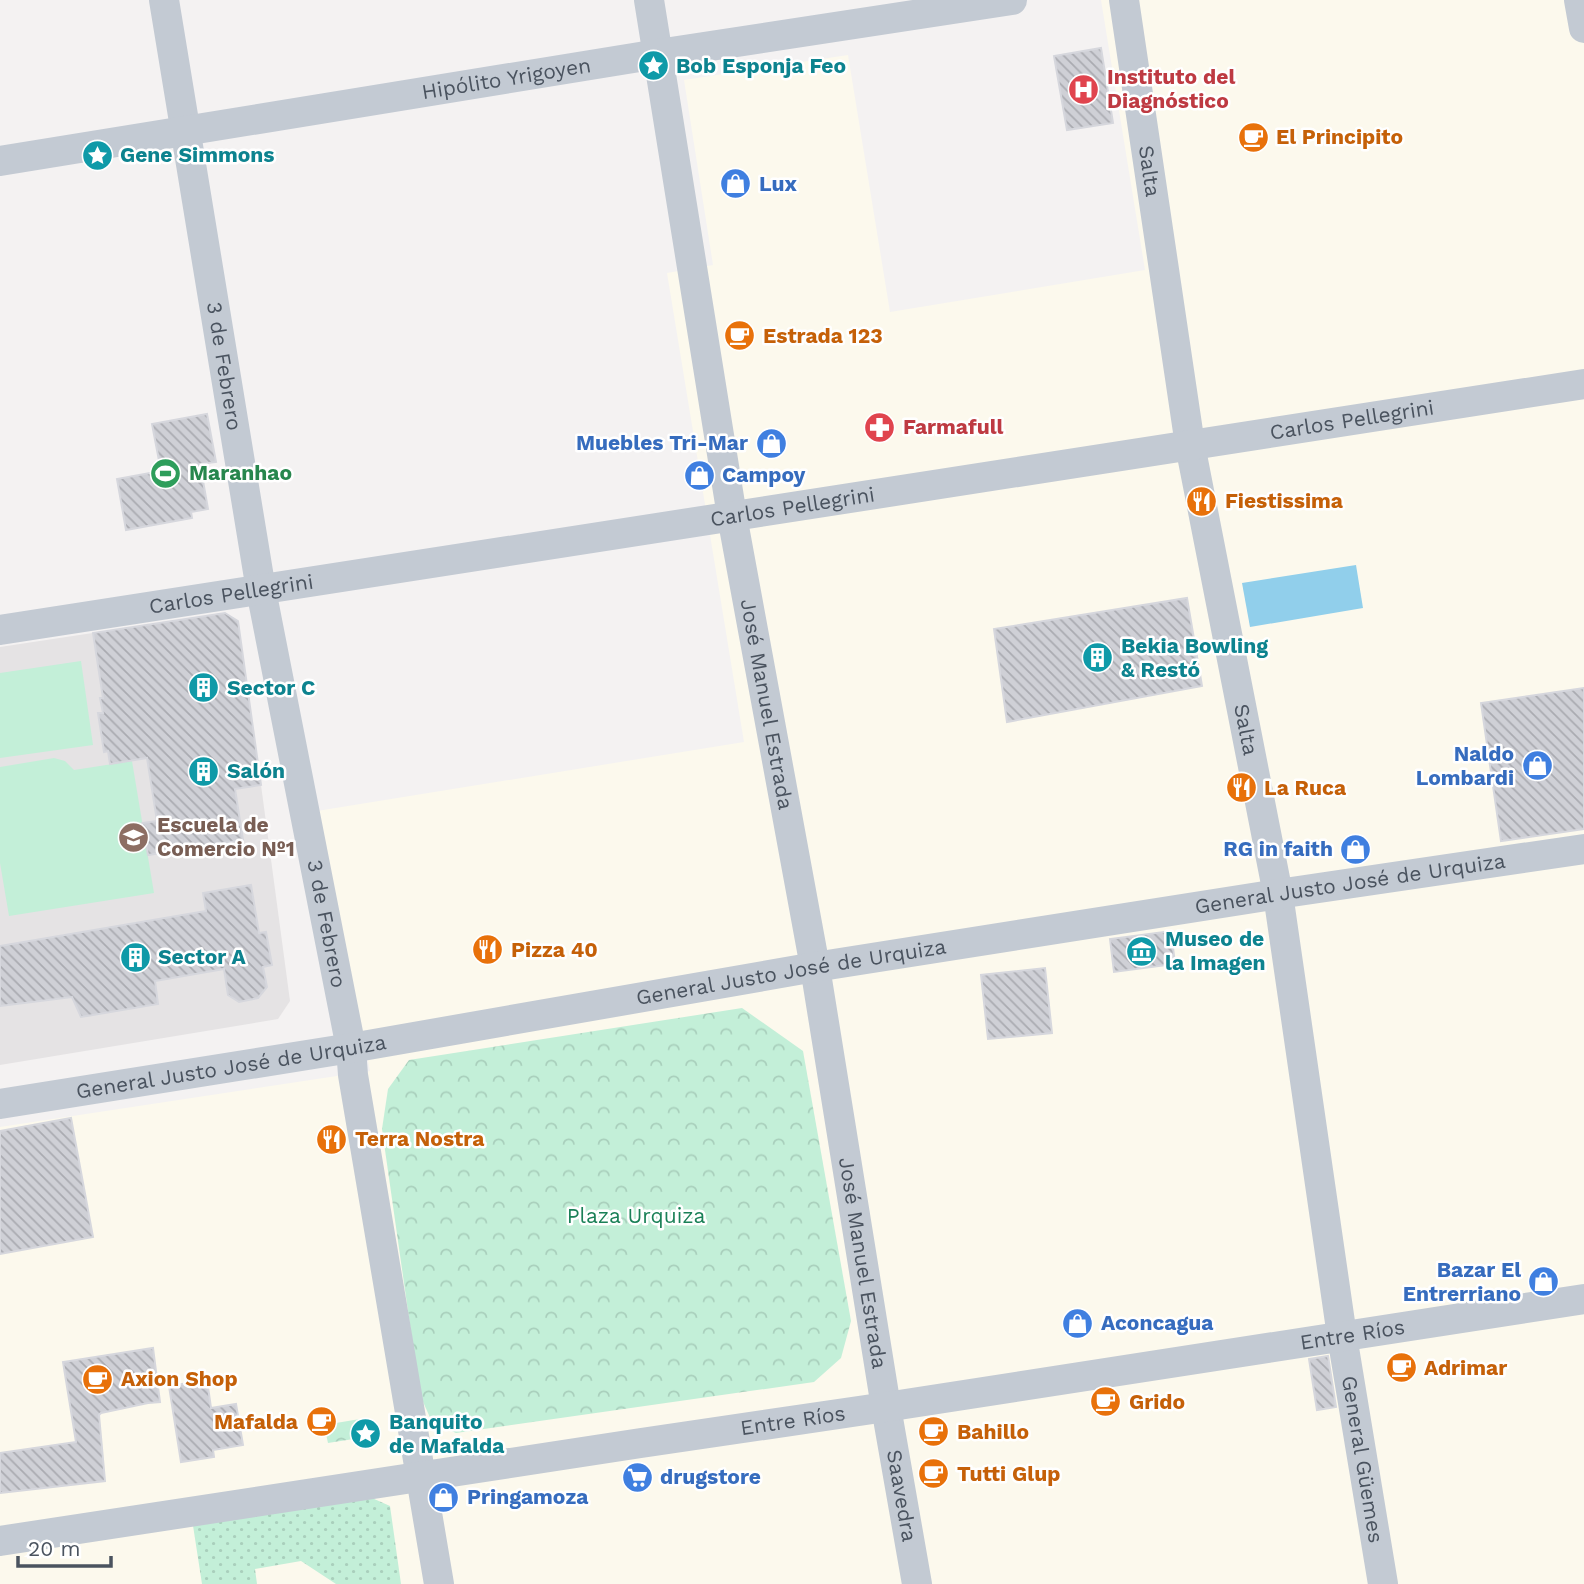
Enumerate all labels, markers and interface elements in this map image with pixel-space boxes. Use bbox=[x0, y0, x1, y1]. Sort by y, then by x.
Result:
place icon: Bob Esponja Feo bbox=[636, 49, 670, 83]
street label: Hipólito Yrigoyen bbox=[420, 52, 593, 104]
place label: Bob Esponja Feo bbox=[676, 53, 846, 78]
place label: Instituto del Diagnóstico bbox=[1107, 64, 1235, 113]
hospital icon: Instituto del Diagnóstico bbox=[1067, 72, 1101, 106]
cafe icon: El Principito bbox=[1236, 120, 1270, 154]
place label: El Principito bbox=[1276, 124, 1403, 149]
place icon: Gene Simmons bbox=[80, 138, 114, 172]
place label: Gene Simmons bbox=[120, 142, 274, 167]
street label: Salta bbox=[1134, 144, 1166, 199]
shop icon: Lux bbox=[719, 167, 753, 201]
place label: Lux bbox=[759, 171, 798, 196]
street label: 3 de Febrero bbox=[202, 300, 248, 432]
cafe icon: Estrada 123 bbox=[723, 319, 757, 353]
place label: Estrada 123 bbox=[763, 323, 883, 348]
street label: Carlos Pellegrini bbox=[1268, 394, 1436, 445]
pharmacy icon: Farmafull bbox=[863, 410, 897, 444]
place label: Farmafull bbox=[903, 414, 1004, 439]
shop icon: Muebles Tri-Mar bbox=[754, 426, 788, 460]
place label: Muebles Tri-Mar bbox=[576, 430, 748, 455]
sports icon: Maranhao bbox=[149, 456, 183, 490]
shop icon: Campoy bbox=[682, 458, 716, 492]
place label: Maranhao bbox=[189, 460, 292, 485]
place label: Campoy bbox=[722, 462, 805, 487]
street label: Carlos Pellegrini bbox=[709, 481, 876, 532]
restaurant icon: Fiestissima bbox=[1185, 484, 1219, 518]
place label: Fiestissima bbox=[1225, 488, 1344, 513]
street label: Carlos Pellegrini bbox=[147, 569, 315, 619]
street label: José Manuel Estrada bbox=[735, 597, 799, 812]
place label: Bekia Bowling & Restó bbox=[1121, 633, 1268, 682]
building icon: Bekia Bowling & Restó bbox=[1081, 641, 1115, 675]
building icon: Sector C bbox=[187, 671, 221, 705]
place label: Sector C bbox=[227, 675, 315, 700]
street label: Salta bbox=[1229, 702, 1264, 758]
place label: Naldo Lombardi bbox=[1416, 741, 1514, 790]
shop icon: Naldo Lombardi bbox=[1520, 749, 1554, 783]
building icon: Salón bbox=[187, 754, 221, 788]
place label: Salón bbox=[227, 758, 285, 783]
restaurant icon: La Ruca bbox=[1224, 771, 1258, 805]
place label: La Ruca bbox=[1264, 775, 1347, 800]
place label: Escuela de Comercio Nº1 bbox=[157, 812, 295, 861]
school or university icon: Escuela de Comercio Nº1 bbox=[117, 820, 151, 854]
shop icon: RG in faith bbox=[1339, 832, 1373, 866]
place label: RG in faith bbox=[1223, 836, 1333, 861]
street label: General Justo José de Urquiza bbox=[1193, 848, 1507, 919]
street label: 3 de Febrero bbox=[302, 857, 352, 990]
place label: Museo de la Imagen bbox=[1165, 926, 1266, 975]
restaurant icon: Pizza 40 bbox=[471, 933, 505, 967]
street label: General Justo José de Urquiza bbox=[634, 934, 948, 1010]
museum icon: Museo de la Imagen bbox=[1125, 934, 1159, 968]
place label: Pizza 40 bbox=[511, 937, 598, 962]
building icon: Sector A bbox=[118, 940, 152, 974]
place label: Sector A bbox=[158, 944, 247, 969]
street label: General Justo José de Urquiza bbox=[74, 1029, 388, 1104]
restaurant icon: Terra Nostra bbox=[315, 1122, 349, 1156]
place label: Terra Nostra bbox=[355, 1126, 485, 1151]
street label: José Manuel Estrada bbox=[834, 1155, 893, 1371]
park label: Plaza Urquiza bbox=[567, 1203, 705, 1228]
place label: Bazar El Entrerriano bbox=[1403, 1257, 1521, 1306]
shop icon: Bazar El Entrerriano bbox=[1527, 1265, 1561, 1299]
shop icon: Aconcagua bbox=[1061, 1306, 1095, 1340]
place label: Aconcagua bbox=[1101, 1310, 1214, 1335]
street label: Entre Ríos bbox=[1298, 1314, 1406, 1355]
cafe icon: Adrimar bbox=[1384, 1351, 1418, 1385]
place label: Adrimar bbox=[1424, 1355, 1507, 1380]
cafe icon: Axion Shop bbox=[81, 1362, 115, 1396]
place label: Axion Shop bbox=[121, 1366, 238, 1391]
street label: General Güemes bbox=[1337, 1374, 1389, 1545]
cafe icon: Grido bbox=[1089, 1385, 1123, 1419]
place label: Grido bbox=[1129, 1389, 1185, 1414]
street label: Entre Ríos bbox=[739, 1400, 847, 1440]
cafe icon: Mafalda bbox=[304, 1405, 338, 1439]
place label: Mafalda bbox=[214, 1409, 299, 1434]
place label: Banquito de Mafalda bbox=[389, 1409, 505, 1458]
cafe icon: Bahillo bbox=[917, 1415, 951, 1449]
place icon: Banquito de Mafalda bbox=[349, 1417, 383, 1451]
place label: Bahillo bbox=[957, 1419, 1029, 1444]
street label: Saavedra bbox=[882, 1448, 922, 1544]
cafe icon: Tutti Glup bbox=[917, 1457, 951, 1491]
supermarket icon: drugstore bbox=[620, 1460, 654, 1494]
place label: Tutti Glup bbox=[957, 1461, 1060, 1486]
place label: drugstore bbox=[660, 1464, 761, 1489]
shop icon: Pringamoza bbox=[427, 1480, 461, 1514]
place label: Pringamoza bbox=[467, 1484, 589, 1509]
scale bar bbox=[18, 1524, 110, 1568]
text: 20 m bbox=[28, 1536, 80, 1561]

